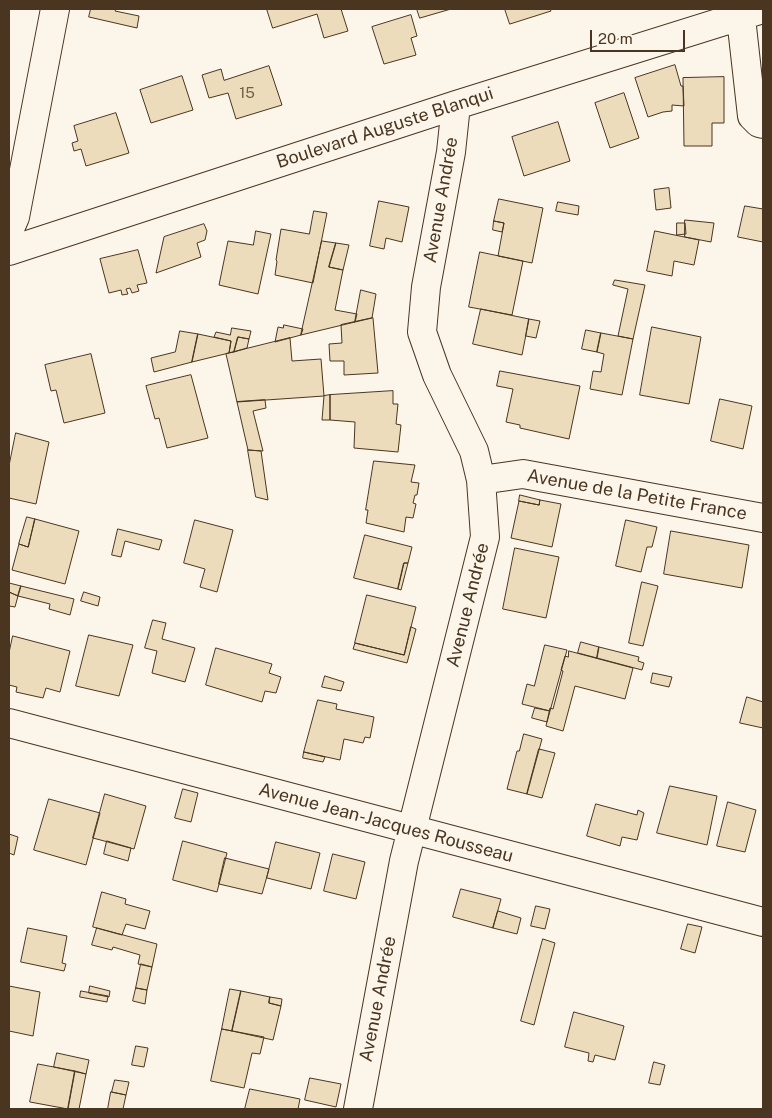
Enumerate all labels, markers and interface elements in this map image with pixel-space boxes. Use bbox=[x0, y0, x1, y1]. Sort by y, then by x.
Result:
scale bar bbox=[592, 20, 687, 52]
text: 20 m bbox=[598, 30, 633, 47]
street label: Boulevard Auguste Blanqui bbox=[274, 83, 496, 173]
house number: 15 bbox=[239, 84, 255, 102]
street label: Avenue Andrée bbox=[419, 135, 463, 265]
street label: Avenue de la Petite France bbox=[525, 465, 749, 525]
street label: Avenue Andrée bbox=[442, 541, 494, 669]
street label: Avenue Jean-Jacques Rousseau bbox=[256, 779, 516, 867]
street label: Avenue Andrée bbox=[355, 934, 401, 1064]

